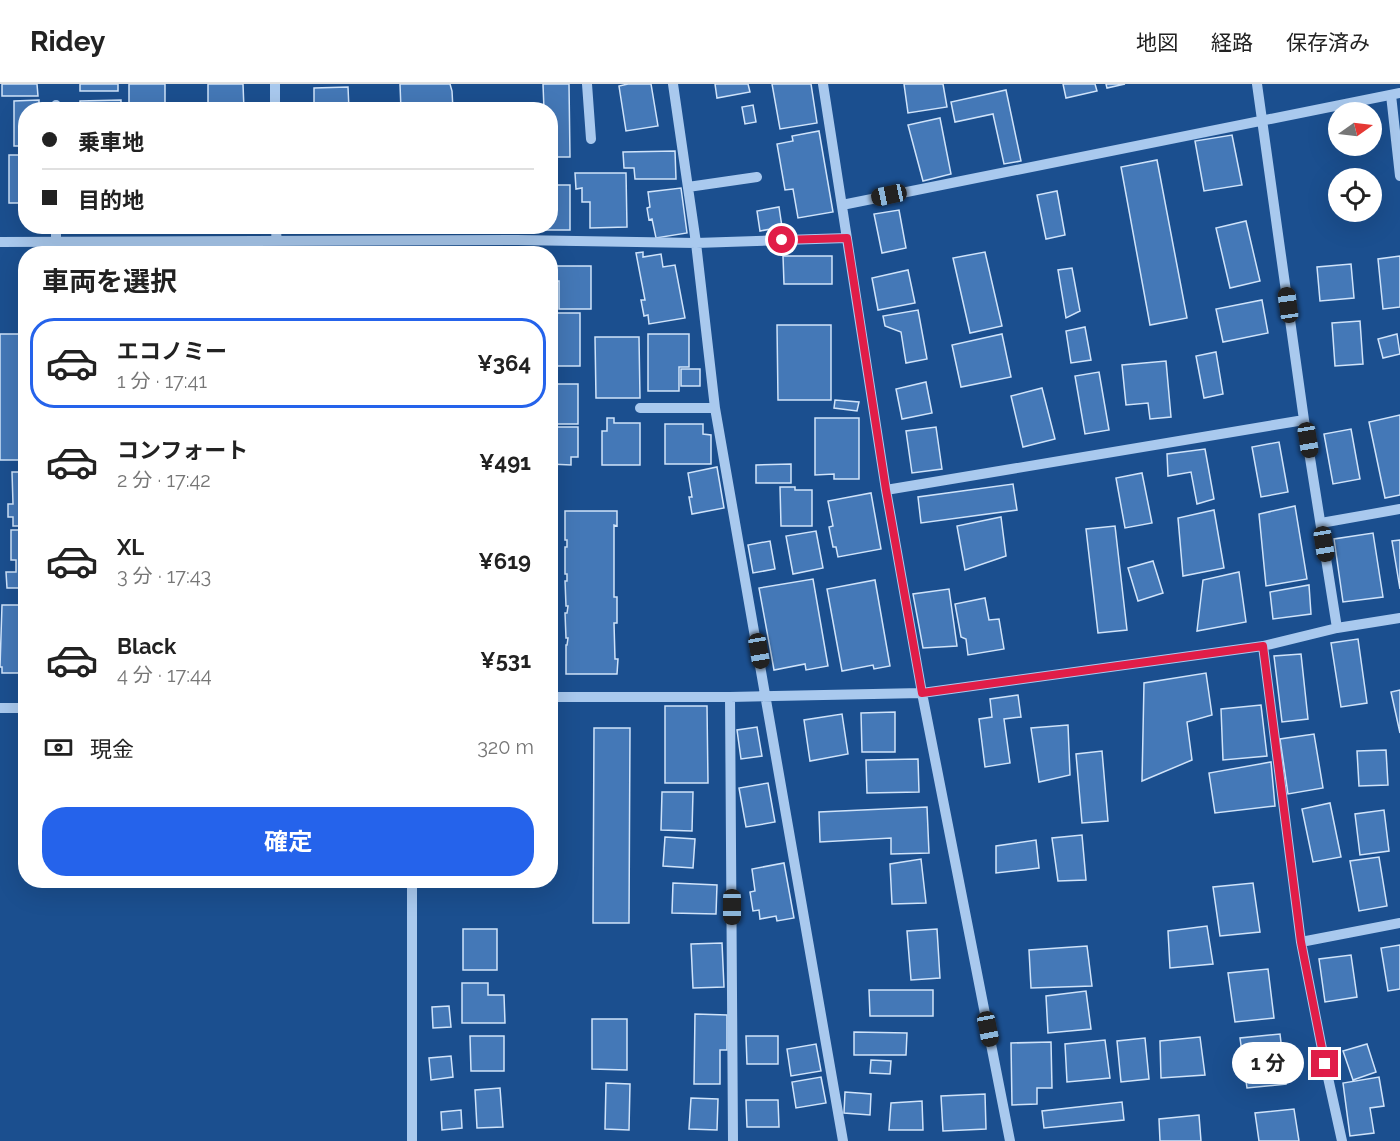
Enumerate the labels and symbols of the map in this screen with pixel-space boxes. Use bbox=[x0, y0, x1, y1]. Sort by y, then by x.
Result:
north arrow bbox=[1328, 102, 1382, 156]
car bbox=[870, 182, 908, 208]
route start bbox=[768, 226, 795, 253]
car bbox=[1277, 286, 1299, 324]
car bbox=[1296, 421, 1320, 459]
car bbox=[1312, 525, 1336, 563]
car bbox=[747, 632, 771, 670]
car bbox=[723, 889, 741, 925]
car bbox=[976, 1010, 1000, 1048]
callout: 1 分 bbox=[1232, 1043, 1304, 1085]
route end bbox=[1311, 1050, 1338, 1077]

